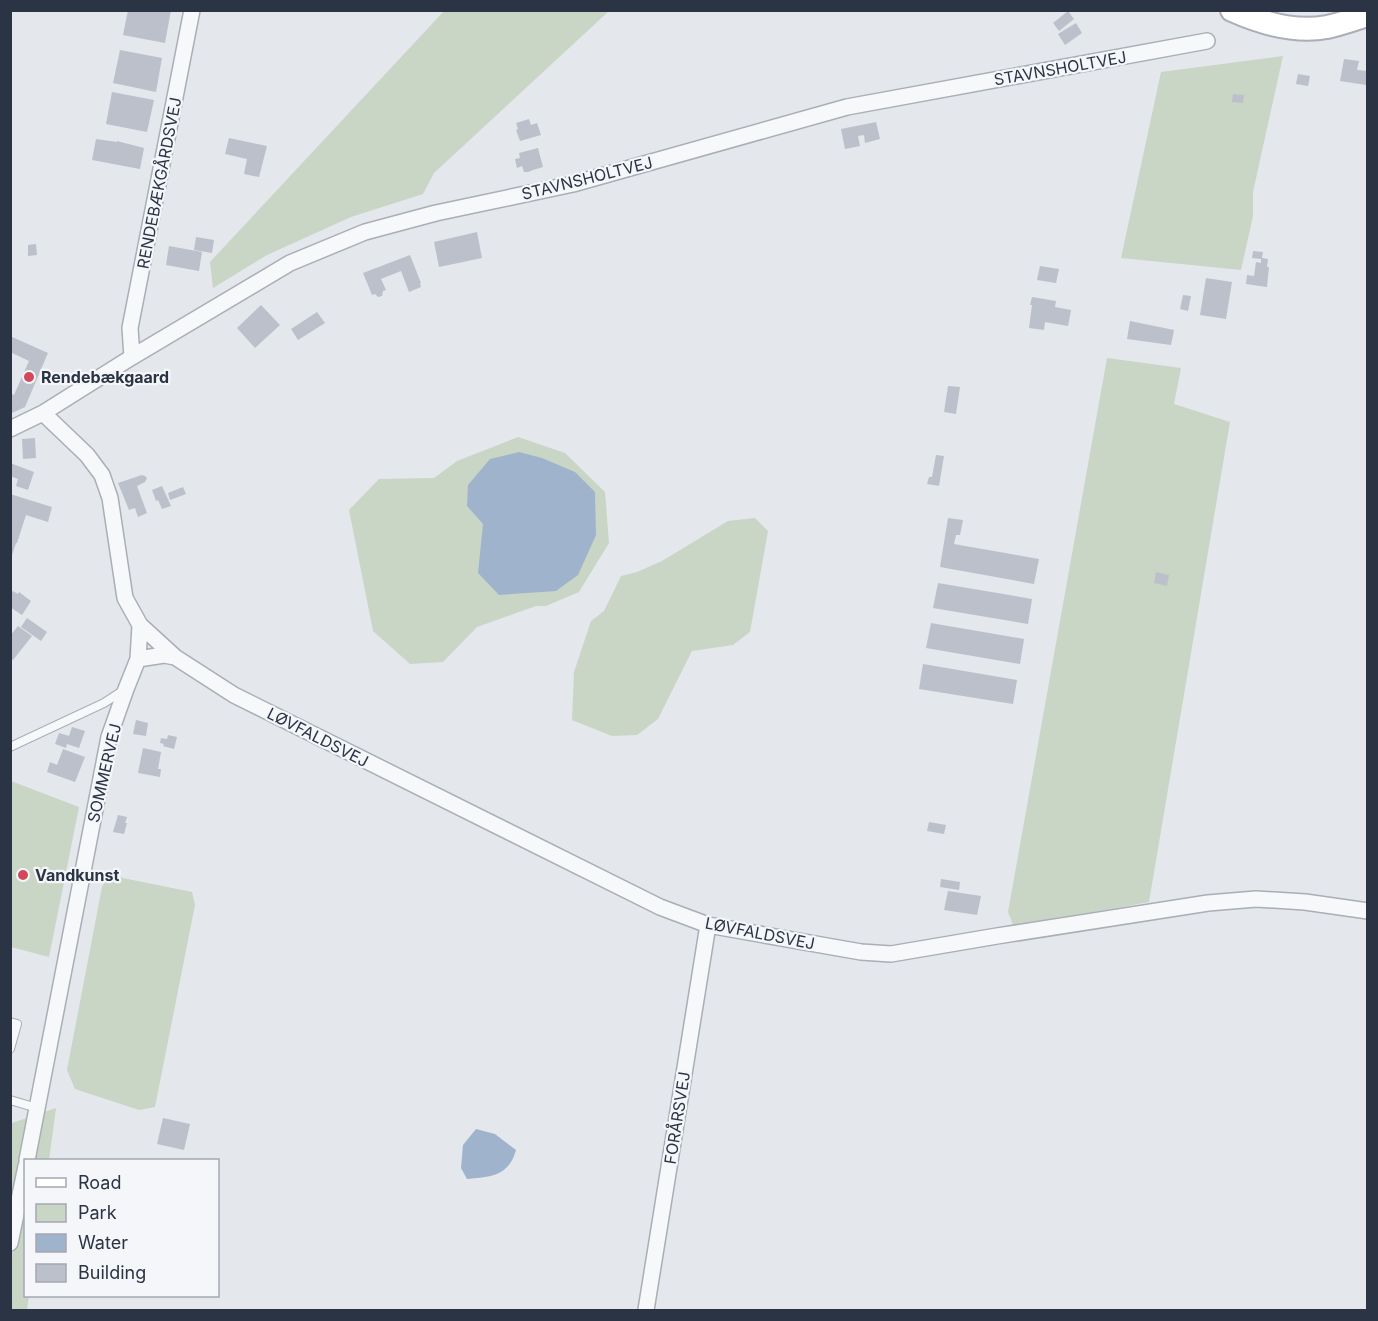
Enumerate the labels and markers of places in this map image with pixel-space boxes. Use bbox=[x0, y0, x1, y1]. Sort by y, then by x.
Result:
place label: Rendebækgaard bbox=[41, 367, 169, 387]
marker: Rendebækgaard bbox=[22, 370, 36, 384]
place label: Vandkunst bbox=[35, 865, 120, 885]
marker: Vandkunst bbox=[16, 868, 30, 882]

